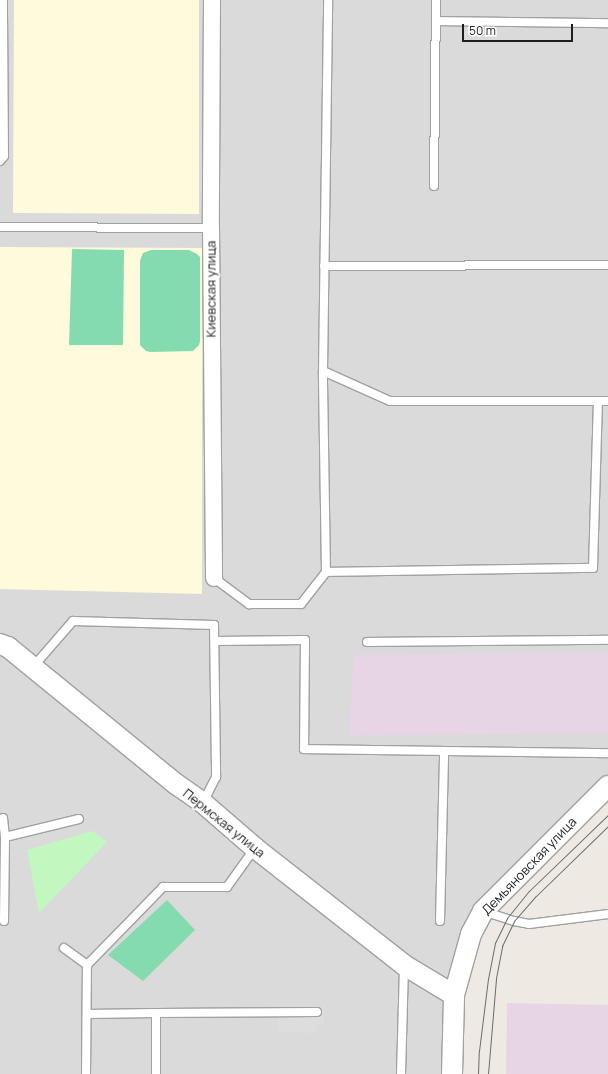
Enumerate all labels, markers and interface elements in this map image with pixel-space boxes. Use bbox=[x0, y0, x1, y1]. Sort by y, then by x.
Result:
scale bar bbox=[464, 16, 575, 42]
text: 50 m bbox=[469, 22, 496, 39]
street label: Киевская улица bbox=[203, 240, 219, 338]
street label: Пермская улица bbox=[180, 785, 268, 861]
street label: Демьяновская улица bbox=[478, 814, 580, 918]

